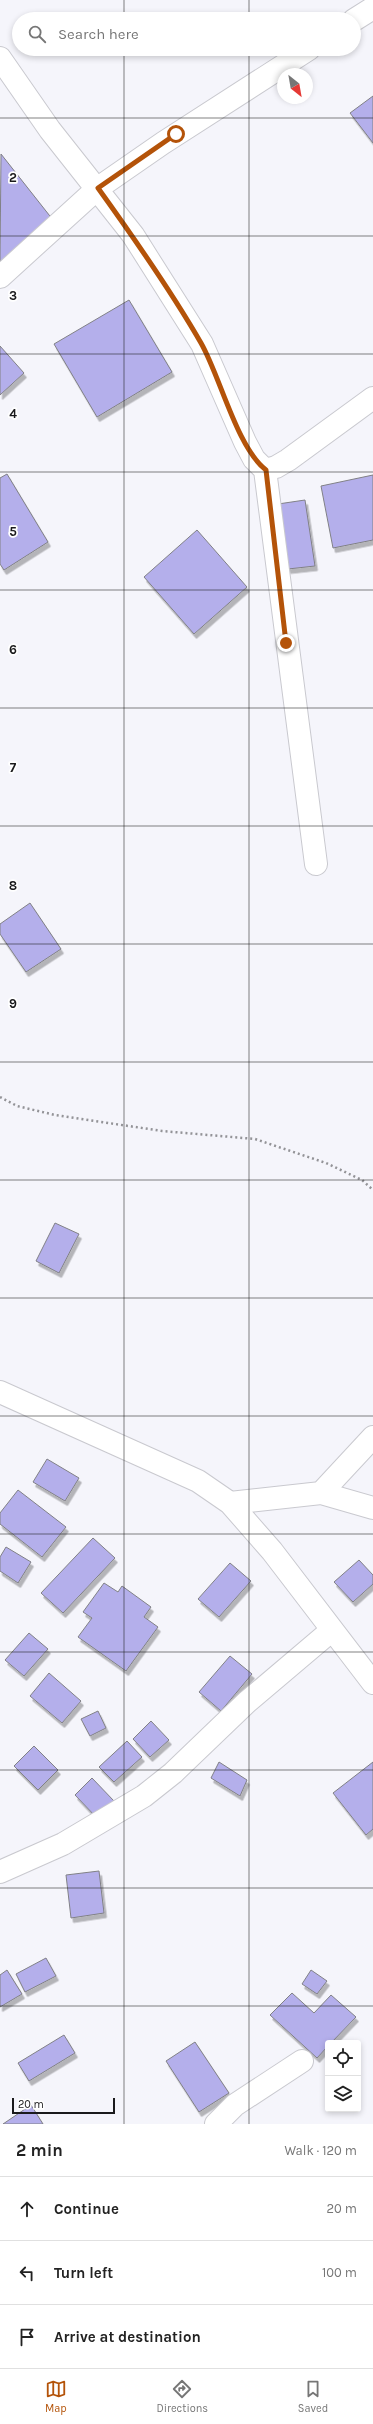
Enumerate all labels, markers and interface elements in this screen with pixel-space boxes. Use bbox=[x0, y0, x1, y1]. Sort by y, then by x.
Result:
search box bbox=[12, 12, 361, 56]
icon: search bbox=[26, 23, 48, 45]
text: Search here bbox=[58, 25, 139, 43]
north arrow bbox=[277, 68, 313, 104]
route start bbox=[167, 125, 185, 143]
text: 2 bbox=[9, 170, 17, 185]
text: 3 bbox=[9, 288, 17, 303]
text: 4 bbox=[9, 406, 17, 421]
text: 5 bbox=[9, 524, 17, 539]
route end bbox=[277, 634, 295, 652]
text: 6 bbox=[9, 642, 17, 657]
text: 7 bbox=[10, 760, 17, 775]
text: 8 bbox=[9, 878, 17, 893]
text: 9 bbox=[9, 996, 17, 1011]
map controls bbox=[325, 2040, 361, 2112]
button: locate bbox=[325, 2040, 361, 2076]
button: layers bbox=[325, 2076, 361, 2112]
scale bar bbox=[12, 2096, 115, 2115]
text: 20 m bbox=[18, 2098, 44, 2111]
text: 2 min bbox=[16, 2140, 63, 2160]
text: Walk · 120 m bbox=[284, 2143, 357, 2158]
icon: ahead bbox=[16, 2198, 38, 2220]
text: Continue bbox=[54, 2200, 119, 2218]
text: 20 m bbox=[327, 2201, 357, 2216]
icon: left bbox=[16, 2262, 38, 2284]
text: Turn left bbox=[54, 2264, 113, 2282]
text: 100 m bbox=[322, 2265, 357, 2280]
icon: arrive bbox=[16, 2326, 38, 2348]
text: Arrive at destination bbox=[54, 2328, 201, 2346]
tab: Map bbox=[45, 2378, 67, 2415]
tab: Directions bbox=[156, 2378, 208, 2415]
tab: Saved bbox=[298, 2378, 328, 2415]

